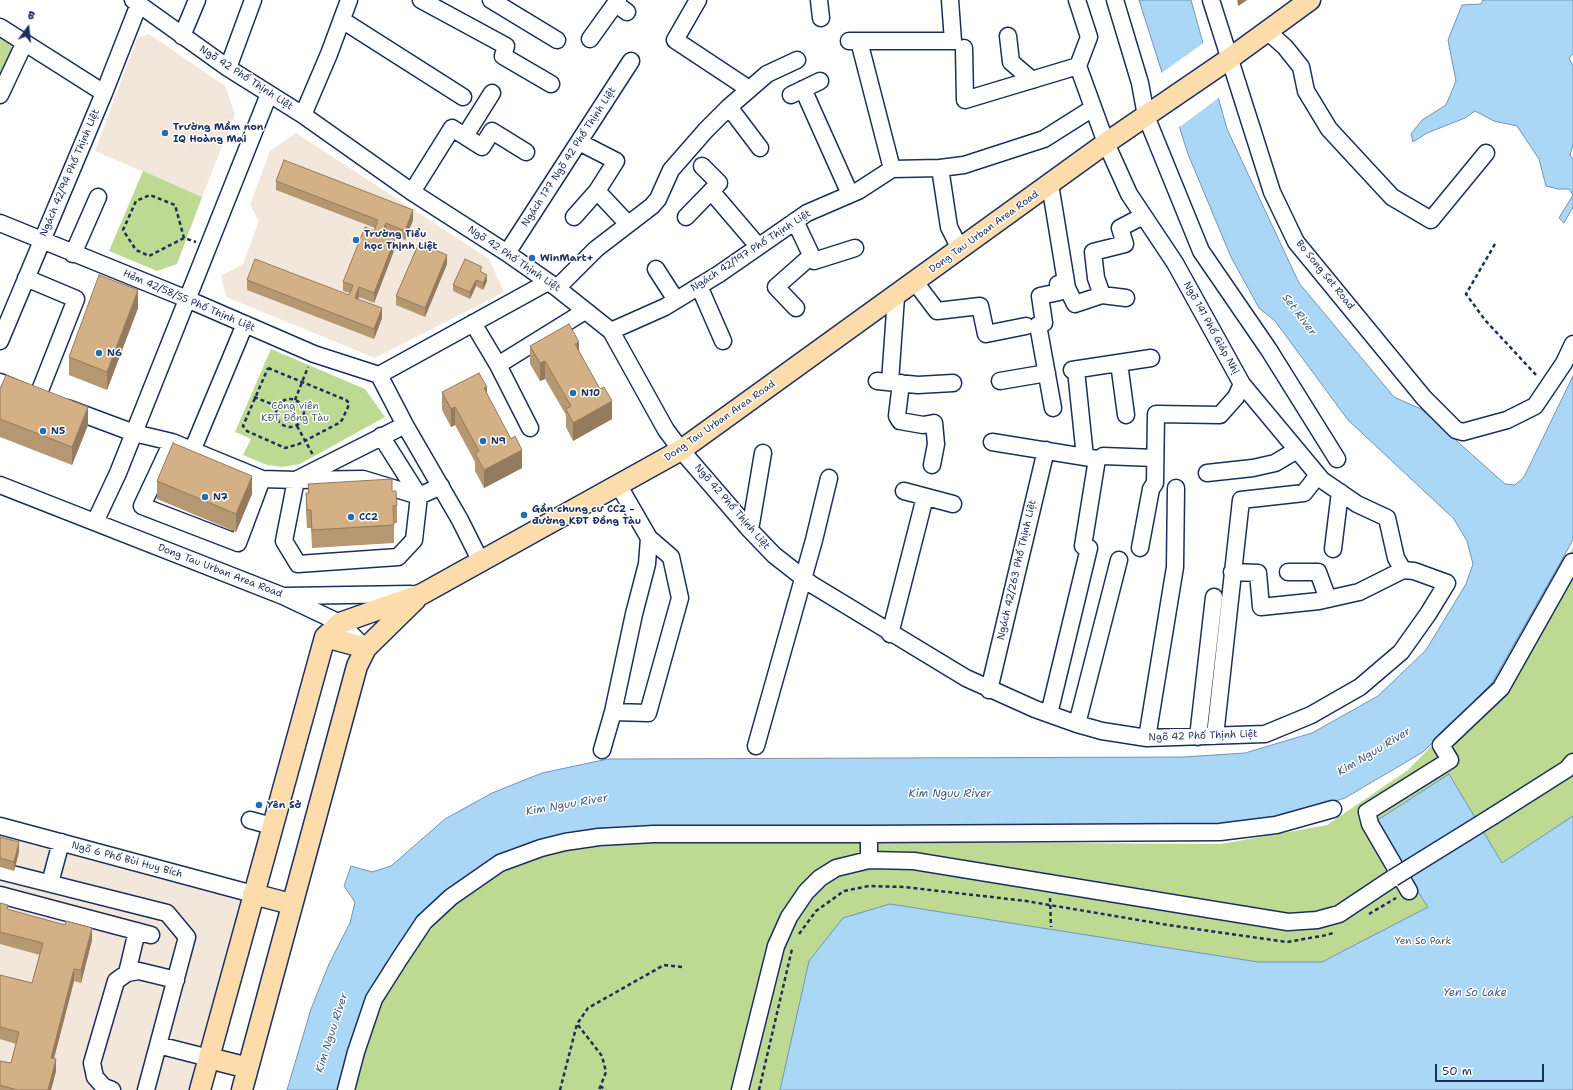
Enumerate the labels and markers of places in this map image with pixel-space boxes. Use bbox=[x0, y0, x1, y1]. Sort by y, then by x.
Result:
place label: Trường Mầm non IQ Hoàng Mai bbox=[173, 121, 263, 144]
marker: Trường Mầm non IQ Hoàng Mai bbox=[160, 128, 170, 138]
place label: Trường Tiểu học Thịnh Liệt bbox=[364, 228, 437, 252]
marker: Trường Tiểu học Thịnh Liệt bbox=[351, 235, 361, 245]
place label: WinMart+ bbox=[540, 252, 594, 264]
marker: WinMart+ bbox=[527, 253, 537, 263]
place label: N6 bbox=[107, 347, 122, 359]
marker: N6 bbox=[94, 348, 104, 358]
place label: N10 bbox=[581, 387, 600, 399]
marker: N10 bbox=[568, 388, 578, 398]
place label: N5 bbox=[51, 425, 65, 437]
marker: N5 bbox=[38, 426, 48, 436]
place label: N9 bbox=[491, 435, 506, 447]
marker: N9 bbox=[478, 436, 488, 446]
place label: N7 bbox=[213, 491, 228, 503]
marker: N7 bbox=[200, 492, 210, 502]
place label: Gần chung cư CC2 - đường KĐT Đồng Tàu bbox=[532, 503, 641, 526]
marker: Gần chung cư CC2 - đường KĐT Đồng Tàu bbox=[519, 510, 529, 520]
place label: CC2 bbox=[359, 511, 378, 523]
marker: CC2 bbox=[346, 512, 356, 522]
place label: Yên Sở bbox=[267, 799, 301, 811]
marker: Yên Sở bbox=[254, 800, 264, 810]

